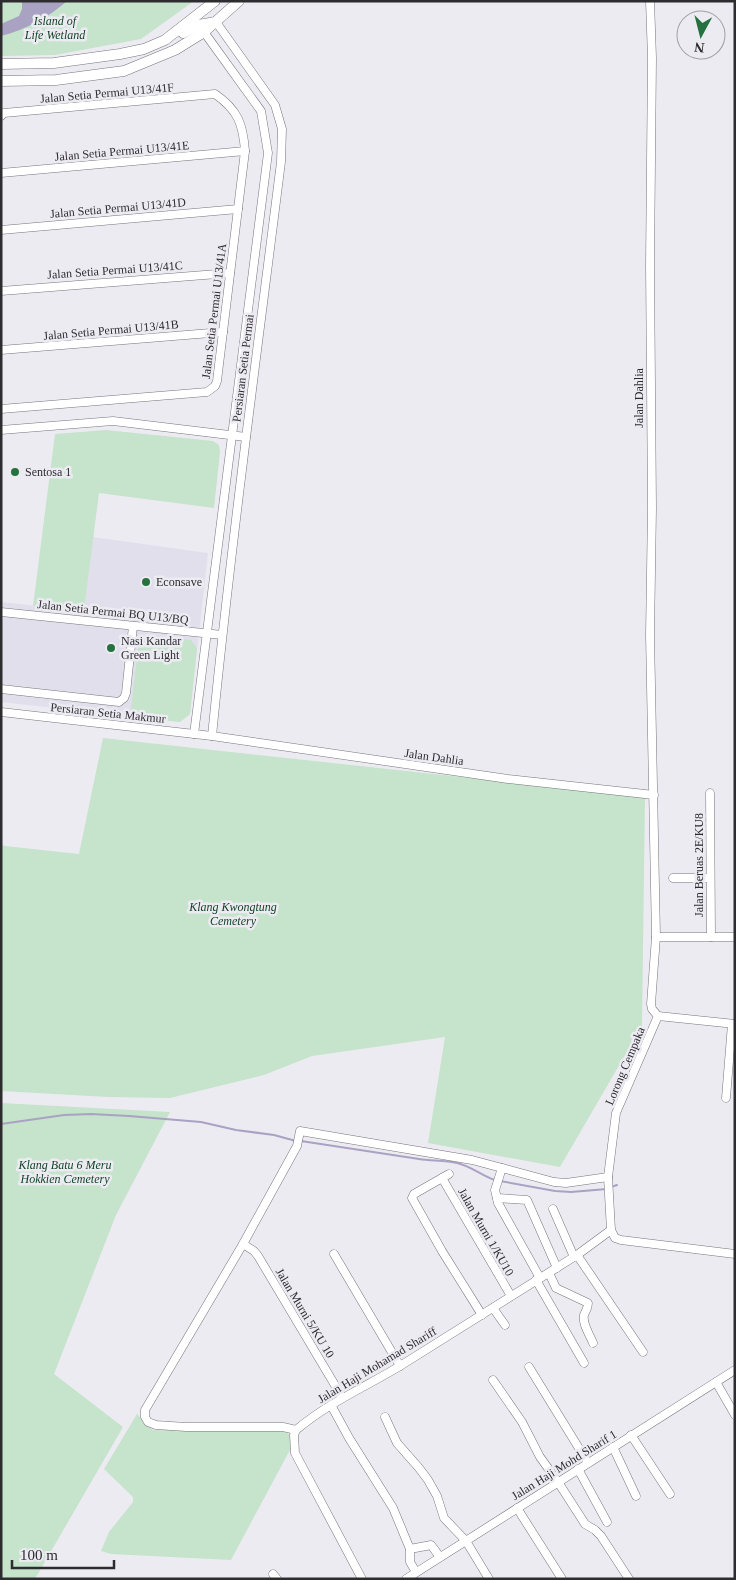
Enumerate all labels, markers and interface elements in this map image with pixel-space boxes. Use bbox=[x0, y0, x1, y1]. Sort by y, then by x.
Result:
north arrow bbox=[676, 10, 726, 60]
park label: Island of Life Wetland bbox=[24, 14, 86, 42]
text: N bbox=[694, 39, 705, 55]
street label: Jalan Setia Permai U13/41F bbox=[39, 80, 175, 106]
street label: Jalan Setia Permai U13/41E bbox=[54, 138, 190, 164]
street label: Jalan Setia Permai U13/41D bbox=[49, 195, 187, 221]
street label: Jalan Setia Permai U13/41A bbox=[199, 242, 229, 380]
street label: Jalan Setia Permai U13/41C bbox=[47, 258, 183, 282]
street label: Persiaran Setia Permai bbox=[229, 313, 257, 423]
street label: Jalan Setia Permai U13/41B bbox=[43, 317, 179, 343]
street label: Jalan Dahlia bbox=[632, 368, 646, 428]
place label: Sentosa 1 bbox=[25, 465, 71, 479]
marker: Sentosa 1 bbox=[9, 466, 21, 478]
place label: Econsave bbox=[156, 575, 202, 589]
marker: Econsave bbox=[140, 576, 152, 588]
street label: Jalan Setia Permai BQ U13/BQ bbox=[37, 597, 190, 627]
place label: Nasi Kandar Green Light bbox=[121, 634, 181, 662]
marker: Nasi Kandar Green Light bbox=[105, 642, 117, 654]
street label: Persiaran Setia Makmur bbox=[50, 700, 166, 726]
street label: Jalan Dahlia bbox=[403, 746, 465, 768]
street label: Jalan Beruas 2E/KU8 bbox=[692, 813, 706, 917]
park label: Klang Kwongtung Cemetery bbox=[188, 900, 277, 928]
street label: Lorong Cempaka bbox=[602, 1024, 648, 1107]
park label: Klang Batu 6 Meru Hokkien Cemetery bbox=[18, 1158, 112, 1186]
street label: Jalan Murni 1/KU10 bbox=[455, 1185, 517, 1279]
street label: Jalan Murni 5/KU 10 bbox=[273, 1266, 337, 1360]
street label: Jalan Haji Mohamad Shariff bbox=[315, 1324, 439, 1406]
street label: Jalan Haji Mohd Sharif 1 bbox=[509, 1427, 619, 1503]
scale bar bbox=[12, 1538, 115, 1570]
text: 100 m bbox=[20, 1547, 58, 1563]

